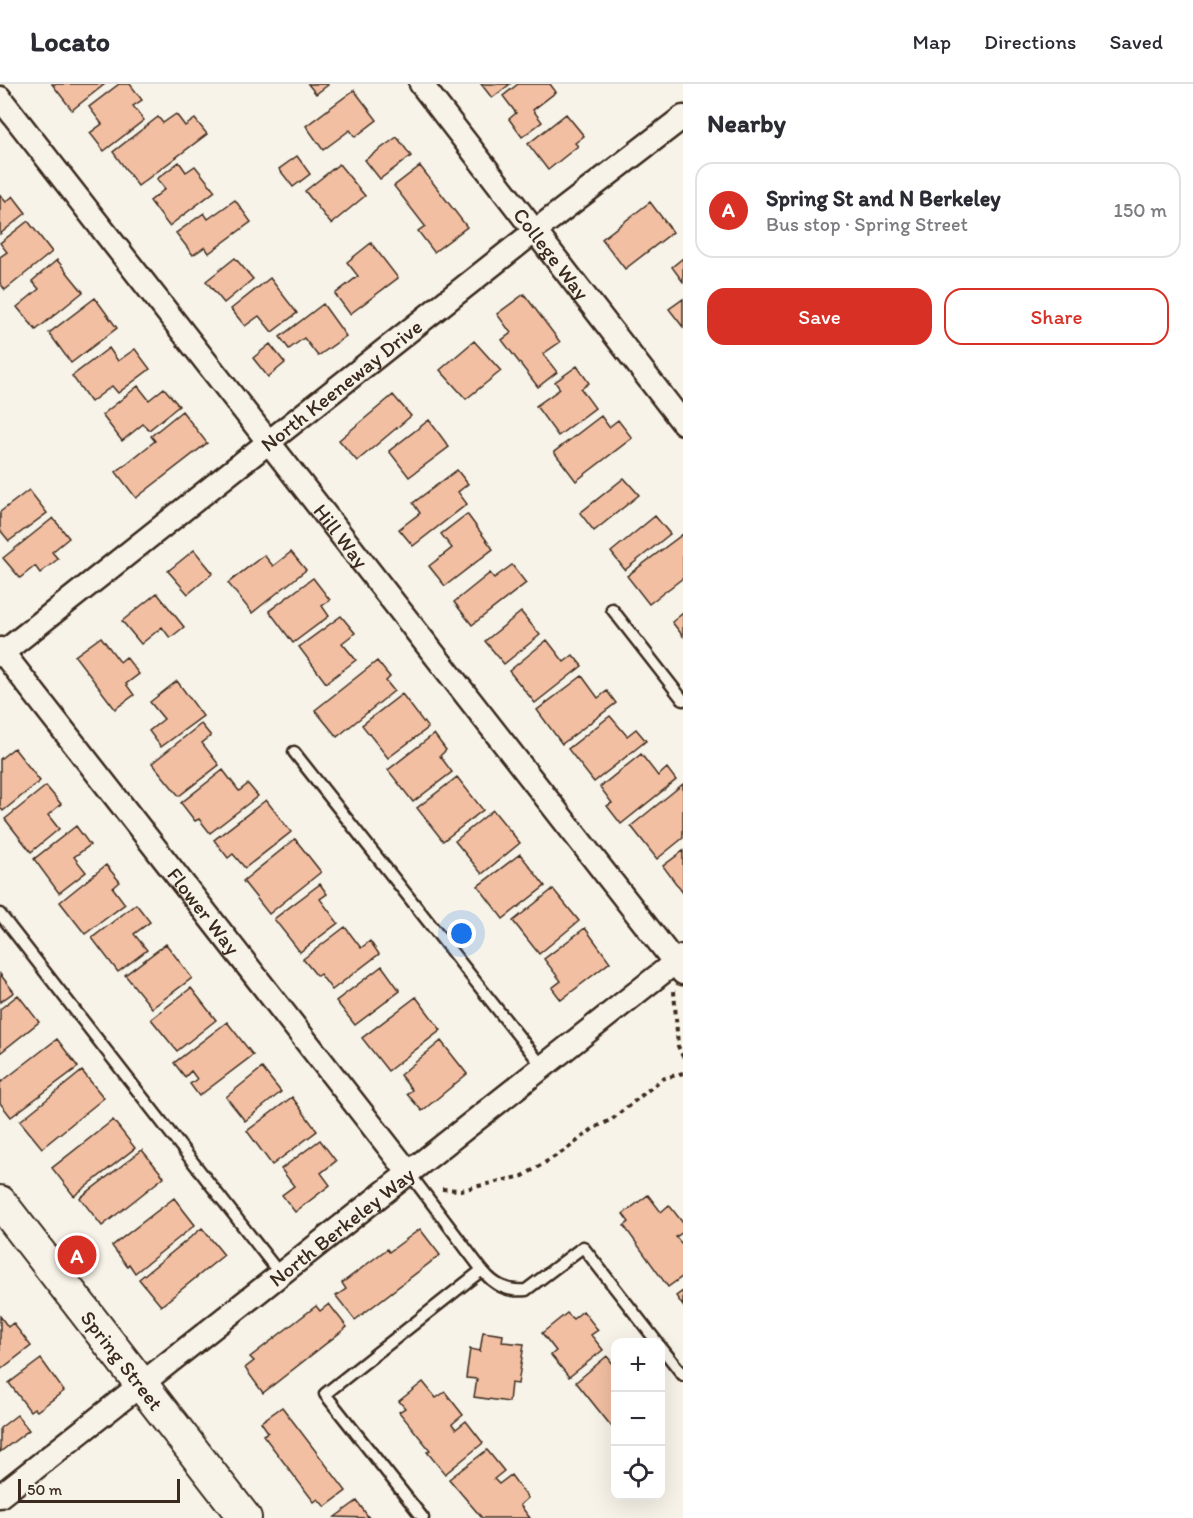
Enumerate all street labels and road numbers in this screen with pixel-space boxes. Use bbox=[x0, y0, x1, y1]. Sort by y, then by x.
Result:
street label: College Way bbox=[508, 202, 595, 304]
street label: North Keeneway Drive bbox=[255, 313, 427, 456]
street label: Hill Way bbox=[309, 498, 374, 573]
street label: Flower Way bbox=[163, 862, 246, 959]
street label: North Berkeley Way bbox=[264, 1161, 419, 1291]
street label: Spring Street bbox=[76, 1305, 169, 1415]

